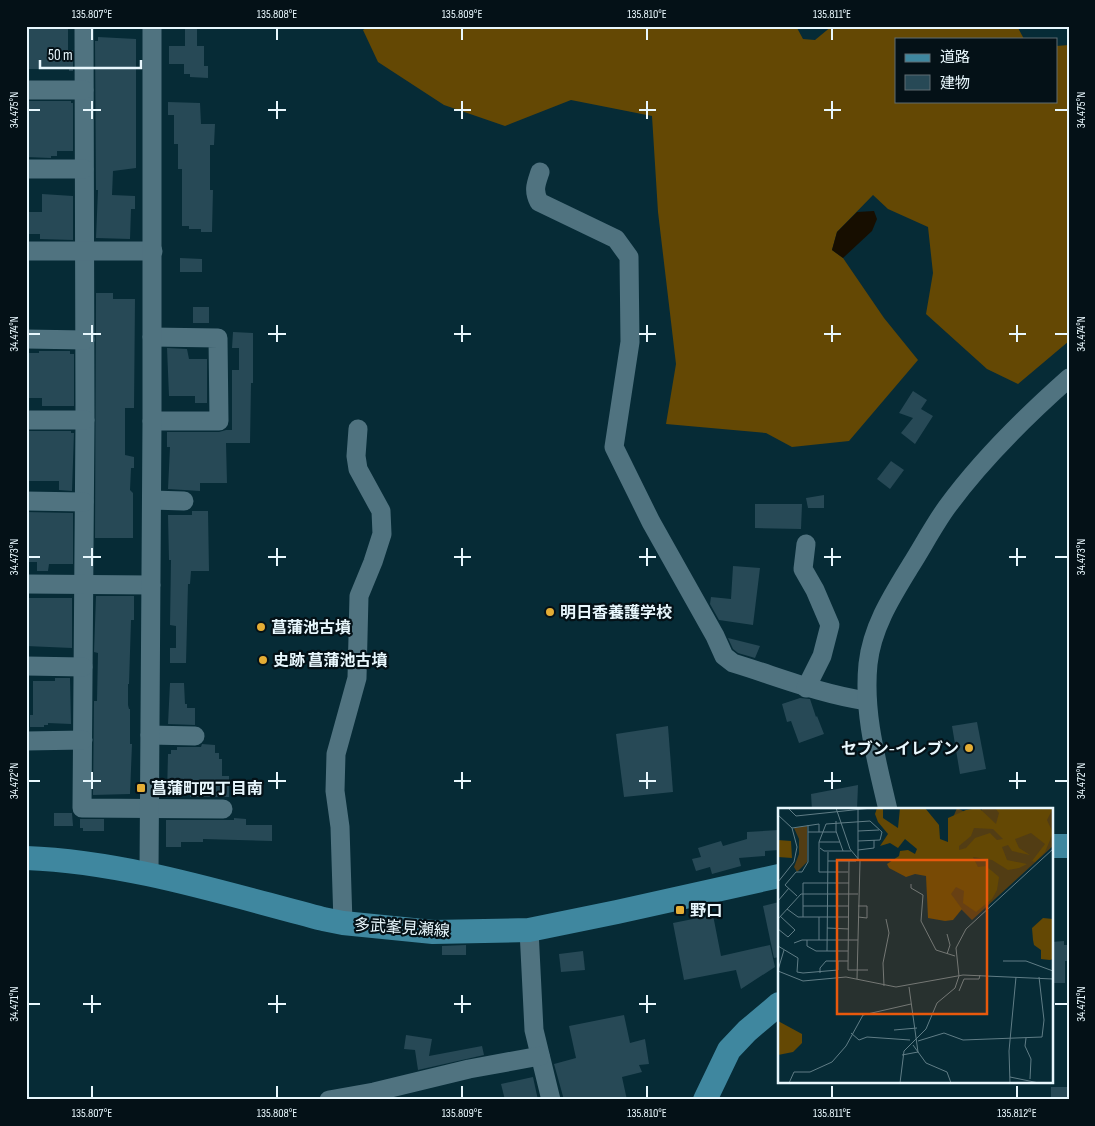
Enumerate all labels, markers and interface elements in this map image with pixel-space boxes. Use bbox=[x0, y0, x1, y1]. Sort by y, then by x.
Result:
text: 135.807°E bbox=[72, 7, 112, 22]
text: 135.808°E bbox=[257, 7, 297, 22]
text: 135.809°E bbox=[442, 7, 482, 22]
text: 135.810°E bbox=[627, 7, 667, 22]
text: 135.811°E bbox=[813, 7, 851, 22]
scale bar bbox=[40, 38, 141, 70]
legend bbox=[895, 38, 1058, 102]
text: 50 m bbox=[48, 46, 73, 65]
text: 道路 bbox=[940, 48, 970, 67]
text: 建物 bbox=[940, 74, 970, 93]
text: 34.475°N bbox=[7, 92, 22, 128]
text: 34.475°N bbox=[1074, 92, 1089, 128]
text: 34.474°N bbox=[7, 316, 22, 352]
text: 34.474°N bbox=[1074, 316, 1089, 352]
text: 34.473°N bbox=[7, 539, 22, 575]
text: 34.473°N bbox=[1074, 539, 1089, 575]
place label: 明日香養護学校 bbox=[560, 604, 672, 623]
marker: 明日香養護学校 bbox=[544, 606, 556, 618]
place label: 菖蒲池古墳 bbox=[271, 619, 351, 638]
marker: 菖蒲池古墳 bbox=[255, 621, 267, 633]
place label: 史跡 菖蒲池古墳 bbox=[273, 652, 388, 671]
marker: 史跡 菖蒲池古墳 bbox=[257, 654, 269, 666]
place label: セブン-イレブン bbox=[841, 740, 959, 759]
marker: セブン-イレブン bbox=[963, 742, 975, 754]
text: 34.472°N bbox=[7, 763, 22, 799]
text: 34.472°N bbox=[1074, 763, 1089, 799]
place label: 菖蒲町四丁目南 bbox=[151, 780, 263, 799]
marker: 菖蒲町四丁目南 bbox=[135, 782, 147, 794]
inset map bbox=[778, 808, 1052, 1084]
place label: 野口 bbox=[690, 902, 722, 921]
marker: 野口 bbox=[674, 904, 686, 916]
street label: 多武峯見瀬線 bbox=[353, 916, 450, 941]
text: 34.471°N bbox=[7, 986, 22, 1022]
text: 34.471°N bbox=[1074, 986, 1089, 1022]
text: 135.807°E bbox=[72, 1106, 112, 1121]
text: 135.808°E bbox=[257, 1106, 297, 1121]
text: 135.809°E bbox=[442, 1106, 482, 1121]
text: 135.810°E bbox=[627, 1106, 667, 1121]
text: 135.811°E bbox=[813, 1106, 851, 1121]
text: 135.812°E bbox=[997, 1106, 1037, 1121]

